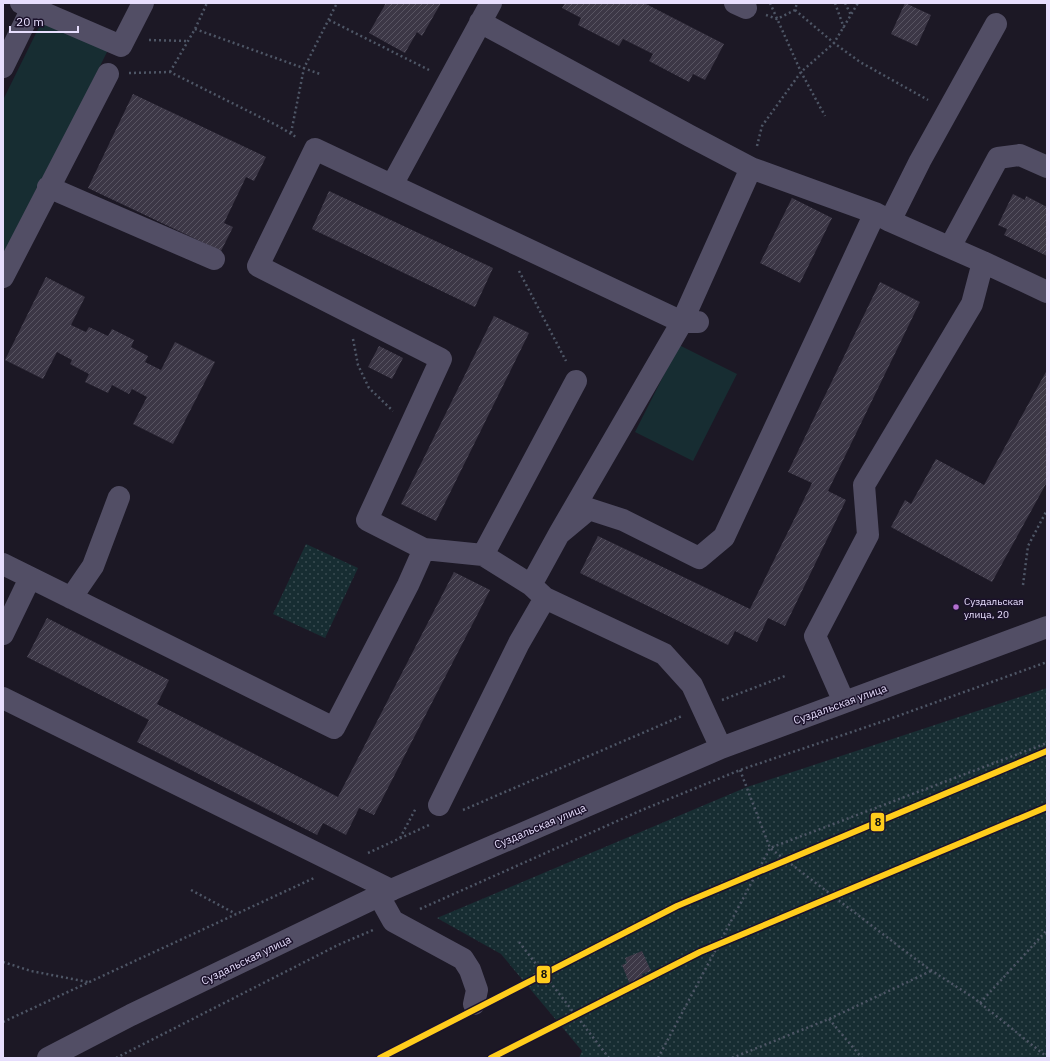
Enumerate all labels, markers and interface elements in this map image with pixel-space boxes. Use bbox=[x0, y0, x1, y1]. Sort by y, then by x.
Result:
scale bar bbox=[10, 8, 78, 34]
text: 20 m bbox=[16, 14, 44, 29]
place label: Суздальская улица, 20 bbox=[964, 595, 1024, 621]
marker: Суздальская улица, 20 bbox=[951, 602, 961, 612]
street label: Суздальская улица bbox=[791, 681, 889, 727]
street label: Суздальская улица bbox=[492, 800, 588, 852]
line badge: 8 bbox=[870, 812, 885, 832]
text: 8 bbox=[875, 815, 882, 829]
street label: Суздальская улица bbox=[199, 932, 293, 988]
line badge: 8 bbox=[536, 965, 551, 984]
text: 8 bbox=[541, 967, 548, 981]

